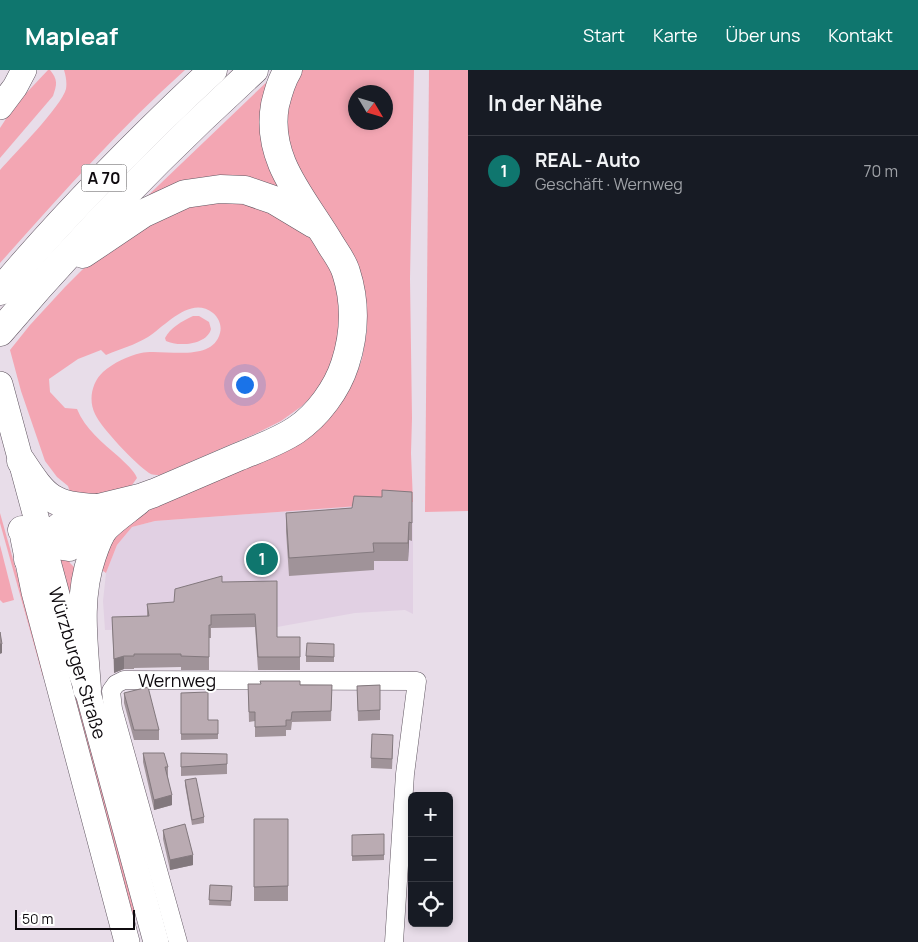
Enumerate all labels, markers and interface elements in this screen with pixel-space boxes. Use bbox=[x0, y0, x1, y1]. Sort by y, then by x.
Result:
text: Mapleaf bbox=[25, 19, 118, 52]
text: Start bbox=[583, 23, 625, 47]
text: Karte bbox=[653, 23, 698, 47]
text: Über uns bbox=[726, 23, 800, 47]
text: Kontakt bbox=[828, 23, 893, 47]
north arrow bbox=[348, 85, 393, 130]
text: In der Nähe bbox=[488, 89, 602, 117]
text: REAL - Auto bbox=[535, 147, 640, 173]
text: 1 bbox=[500, 160, 508, 182]
text: 70 m bbox=[863, 160, 898, 182]
road number: A 70 bbox=[82, 165, 126, 192]
text: Geschäft · Wernweg bbox=[535, 173, 683, 195]
your location bbox=[232, 372, 258, 398]
pin: 1 bbox=[246, 540, 278, 578]
street label: Würzburger Straße bbox=[44, 584, 112, 742]
street label: Wernweg bbox=[138, 668, 216, 692]
map controls bbox=[408, 792, 453, 927]
button: + bbox=[408, 792, 453, 837]
button: − bbox=[408, 837, 453, 882]
button: locate bbox=[408, 882, 453, 927]
scale bar bbox=[15, 907, 135, 930]
text: 50 m bbox=[22, 909, 53, 928]

